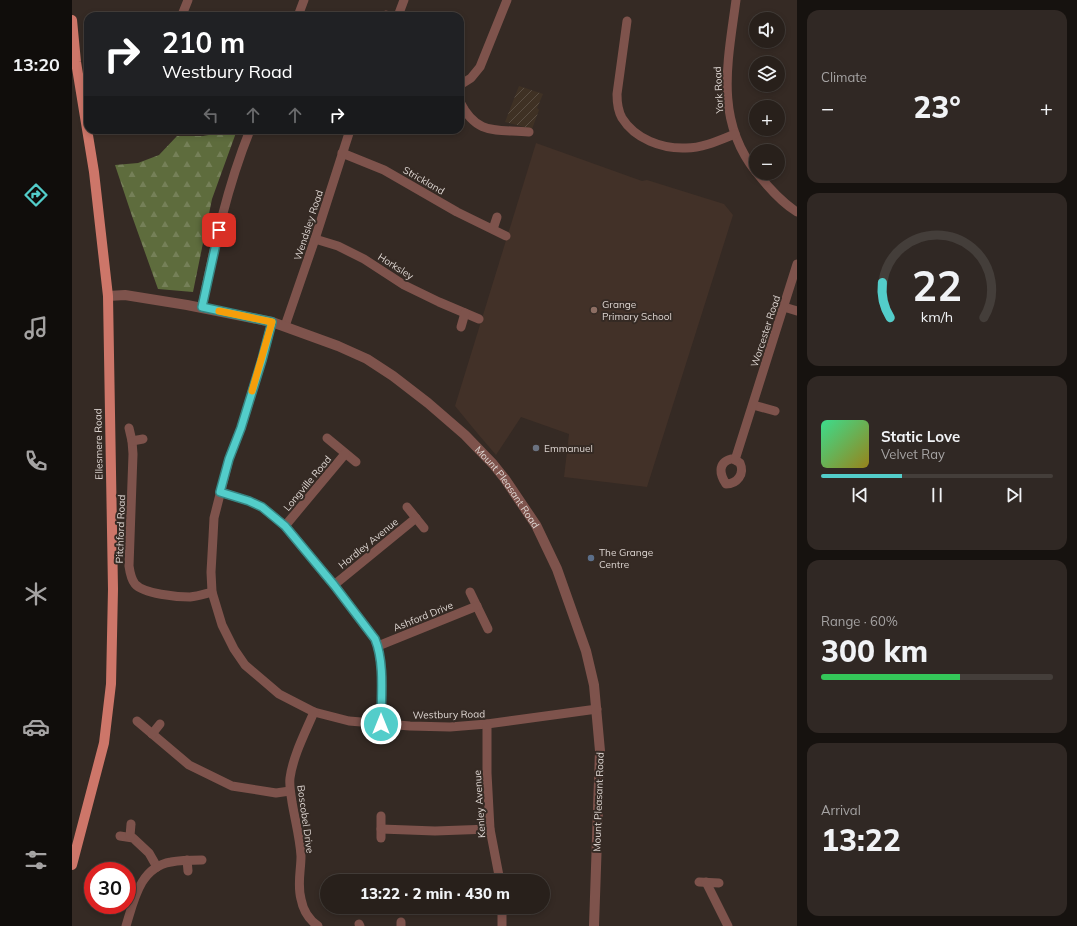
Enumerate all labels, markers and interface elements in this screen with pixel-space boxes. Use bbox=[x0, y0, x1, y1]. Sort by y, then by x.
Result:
map controls bbox=[749, 12, 785, 180]
button: sound bbox=[749, 12, 785, 48]
text: 210 m bbox=[162, 25, 245, 60]
icon: right bbox=[96, 28, 148, 80]
text: 13:20 bbox=[12, 53, 60, 76]
button: layers bbox=[749, 56, 785, 92]
text: Westbury Road bbox=[162, 60, 293, 83]
street label: York Road bbox=[711, 66, 726, 115]
text: Climate bbox=[821, 69, 867, 85]
text: 23° bbox=[913, 88, 961, 126]
text: − bbox=[821, 94, 834, 122]
text: + bbox=[1040, 94, 1053, 122]
button: + bbox=[749, 100, 785, 136]
icon: left bbox=[200, 104, 222, 126]
icon: ahead bbox=[242, 104, 264, 126]
icon: ahead bbox=[284, 104, 306, 126]
icon: right bbox=[326, 104, 348, 126]
button: − bbox=[749, 144, 785, 180]
street label: Strickland bbox=[401, 163, 447, 198]
icon: directions bbox=[22, 181, 50, 209]
street label: Wendsley Road bbox=[291, 188, 326, 262]
pin bbox=[202, 213, 236, 247]
icon: arrive bbox=[208, 219, 230, 241]
street label: Horksley bbox=[375, 250, 417, 283]
text: 22 bbox=[912, 259, 962, 311]
street label: Worcester Road bbox=[748, 294, 783, 369]
place label: Grange Primary School bbox=[602, 298, 672, 323]
marker: Grange Primary School bbox=[589, 305, 599, 315]
text: km/h bbox=[921, 307, 953, 325]
icon: music bbox=[22, 314, 50, 342]
street label: Ellesmere Road bbox=[91, 408, 106, 480]
text: Static Love bbox=[881, 427, 960, 446]
place label: Emmanuel bbox=[544, 442, 593, 455]
street label: Mount Pleasant Road bbox=[472, 443, 542, 531]
marker: Emmanuel bbox=[531, 443, 541, 453]
text: Velvet Ray bbox=[881, 446, 945, 462]
icon: phone bbox=[22, 447, 50, 475]
street label: Longville Road bbox=[281, 453, 334, 514]
icon: previous bbox=[849, 484, 871, 506]
icon: pause bbox=[926, 484, 948, 506]
icon: next bbox=[1003, 484, 1025, 506]
street label: Pitchford Road bbox=[113, 494, 128, 564]
street label: Hordley Avenue bbox=[336, 515, 401, 572]
place label: The Grange Centre bbox=[599, 546, 653, 571]
marker: The Grange Centre bbox=[586, 553, 596, 563]
icon: climate bbox=[22, 580, 50, 608]
street label: Ashford Drive bbox=[391, 599, 455, 634]
text: Range · 60% bbox=[821, 613, 898, 629]
text: 300 km bbox=[821, 632, 928, 670]
position arrow bbox=[360, 703, 402, 745]
street label: Westbury Road bbox=[413, 707, 485, 722]
icon: car bbox=[22, 713, 50, 741]
street label: Mount Pleasant Road bbox=[590, 752, 607, 852]
street label: Kenley Avenue bbox=[471, 770, 488, 838]
street label: Boscobel Drive bbox=[294, 784, 317, 854]
text: Arrival bbox=[821, 802, 861, 818]
text: 13:22 bbox=[821, 821, 901, 859]
icon: filters bbox=[22, 846, 50, 874]
speed limit sign: 30 bbox=[84, 862, 136, 914]
text: 13:22 · 2 min · 430 m bbox=[360, 884, 510, 903]

